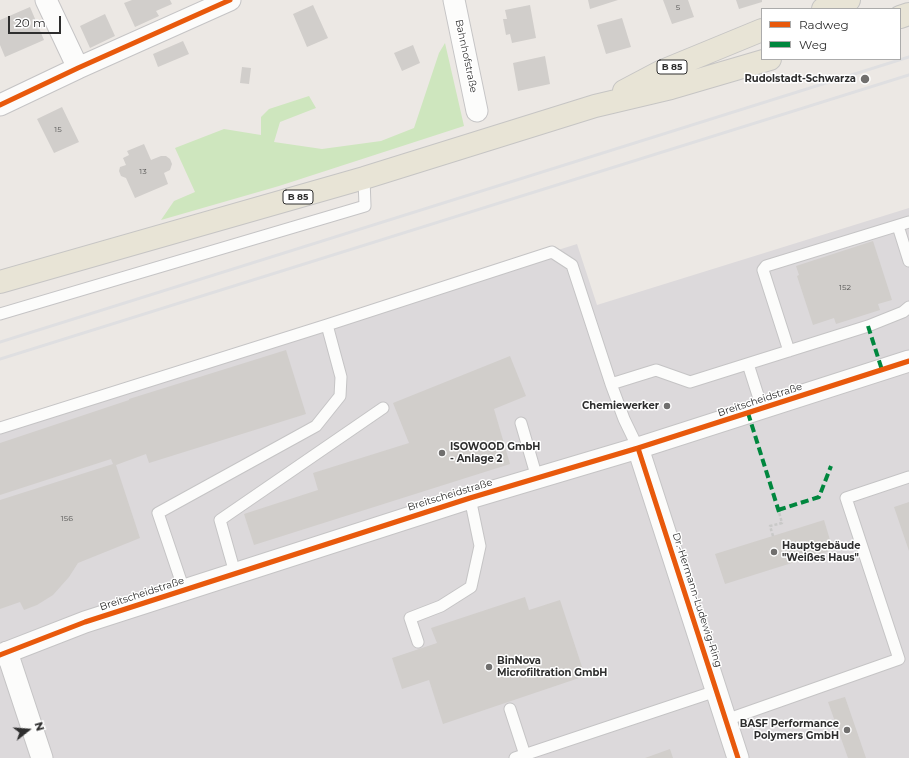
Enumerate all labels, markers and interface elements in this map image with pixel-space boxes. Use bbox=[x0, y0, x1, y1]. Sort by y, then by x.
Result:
house number: 5 bbox=[676, 3, 680, 13]
scale bar bbox=[10, 8, 63, 34]
legend bbox=[761, 8, 901, 60]
text: 20 m bbox=[15, 15, 46, 30]
text: Radweg bbox=[799, 17, 849, 32]
street label: Bahnhofstraße bbox=[452, 18, 480, 94]
text: Weg bbox=[799, 37, 827, 52]
road number: B 85 bbox=[657, 60, 687, 74]
place label: Rudolstadt-Schwarza bbox=[744, 73, 856, 85]
marker: Rudolstadt-Schwarza bbox=[859, 73, 871, 85]
house number: 15 bbox=[54, 125, 62, 135]
house number: 13 bbox=[139, 167, 147, 177]
road number: B 85 bbox=[283, 190, 313, 204]
house number: 152 bbox=[839, 283, 851, 293]
street label: Breitscheidstraße bbox=[716, 381, 804, 419]
place label: Chemiewerker bbox=[582, 400, 659, 412]
marker: Chemiewerker bbox=[662, 401, 672, 411]
place label: ISOWOOD GmbH - Anlage 2 bbox=[450, 441, 540, 464]
marker: ISOWOOD GmbH - Anlage 2 bbox=[437, 448, 447, 458]
street label: Breitscheidstraße bbox=[406, 476, 494, 514]
house number: 156 bbox=[61, 514, 73, 524]
street label: Dr.-Hermann-Ludewig-Ring bbox=[670, 531, 724, 669]
place label: Hauptgebäude "Weißes Haus" bbox=[782, 540, 861, 564]
marker: Hauptgebäude "Weißes Haus" bbox=[769, 547, 779, 557]
street label: Breitscheidstraße bbox=[98, 575, 186, 613]
place label: BinNova Microfiltration GmbH bbox=[497, 655, 607, 678]
marker: BinNova Microfiltration GmbH bbox=[484, 662, 494, 672]
north arrow bbox=[8, 710, 48, 750]
place label: BASF Performance Polymers GmbH bbox=[740, 718, 839, 742]
text: N bbox=[31, 720, 47, 733]
marker: BASF Performance Polymers GmbH bbox=[842, 725, 852, 735]

